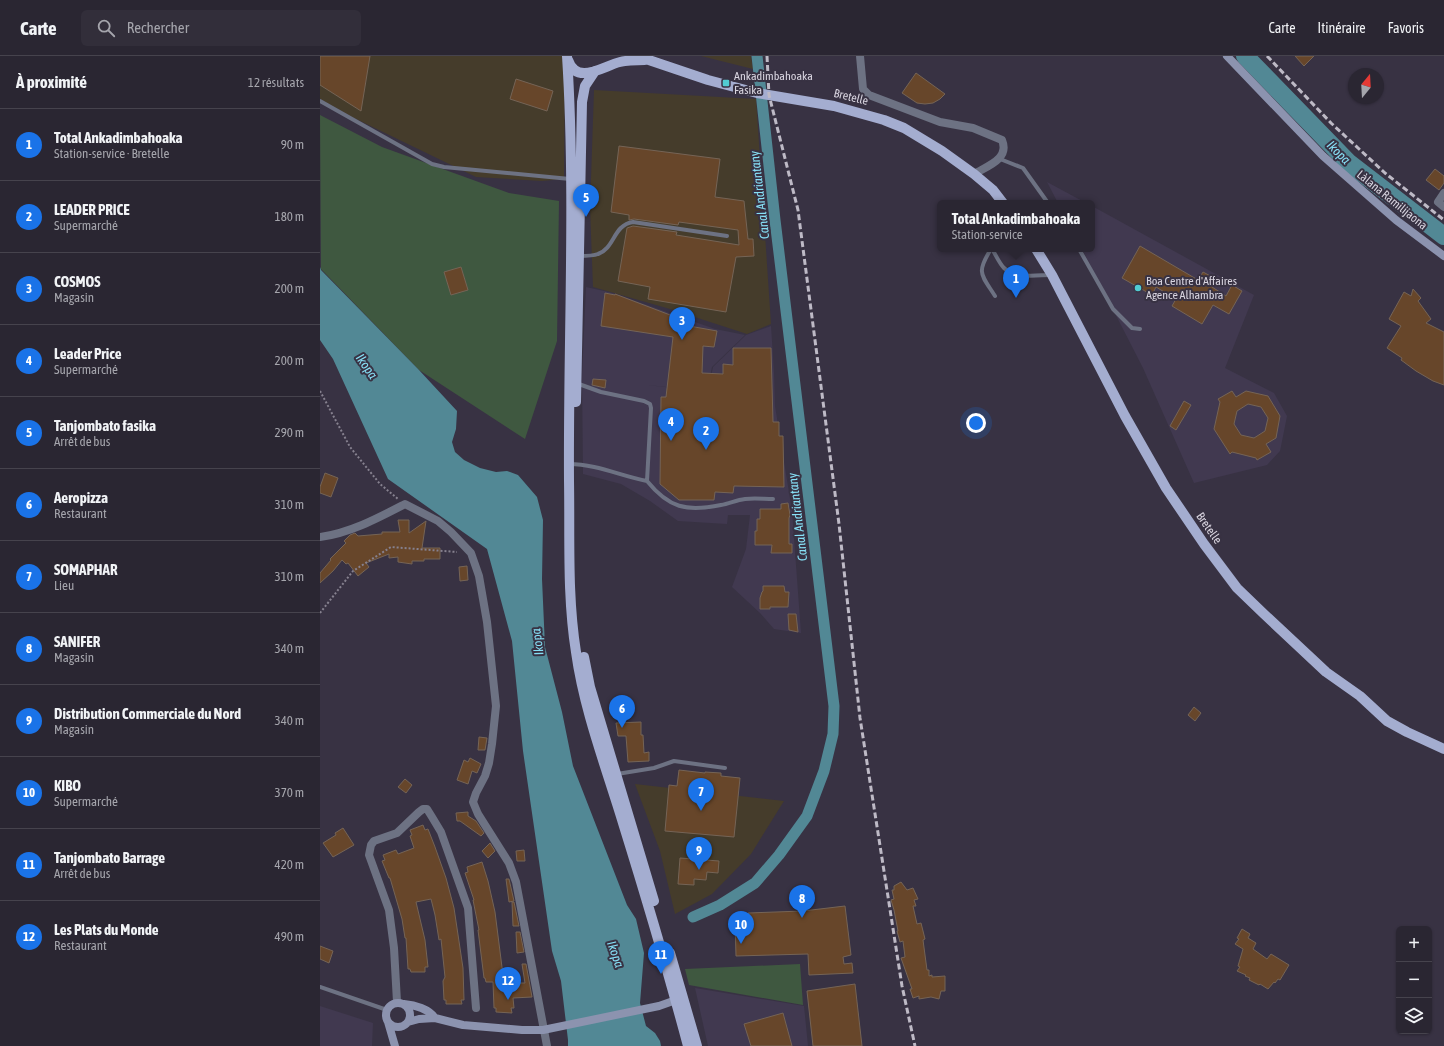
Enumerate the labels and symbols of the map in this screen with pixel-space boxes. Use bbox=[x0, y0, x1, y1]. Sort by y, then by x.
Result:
north arrow bbox=[1348, 68, 1384, 104]
place label: Ankadimbahoaka Fasika bbox=[734, 69, 813, 97]
marker: Ankadimbahoaka Fasika bbox=[721, 78, 731, 88]
street label: Bretelle bbox=[832, 86, 870, 108]
water label: Ikopa bbox=[1324, 137, 1354, 167]
water label: Canal Andriantany bbox=[747, 149, 772, 240]
street label: Làlana Ramilijaona bbox=[1354, 167, 1430, 233]
pin: 5 bbox=[573, 184, 599, 217]
pin: 1 bbox=[1003, 265, 1029, 298]
place label: Boa Centre d'Affaires Agence Alhambra bbox=[1146, 274, 1237, 302]
marker: Boa Centre d'Affaires Agence Alhambra bbox=[1133, 283, 1143, 293]
pin: 3 bbox=[669, 307, 695, 340]
water label: Ikopa bbox=[353, 351, 381, 382]
pin: 4 bbox=[658, 408, 684, 441]
your location bbox=[966, 413, 986, 433]
pin: 2 bbox=[693, 417, 719, 450]
water label: Canal Andriantany bbox=[785, 471, 810, 562]
street label: Bretelle bbox=[1193, 510, 1225, 546]
water label: Ikopa bbox=[528, 628, 547, 656]
pin: 6 bbox=[609, 695, 635, 728]
pin: 7 bbox=[688, 778, 714, 811]
pin: 9 bbox=[686, 837, 712, 870]
pin: 8 bbox=[789, 885, 815, 918]
pin: 10 bbox=[728, 911, 754, 944]
water label: Ikopa bbox=[604, 939, 627, 969]
pin: 11 bbox=[648, 941, 674, 974]
pin: 12 bbox=[495, 967, 521, 1000]

